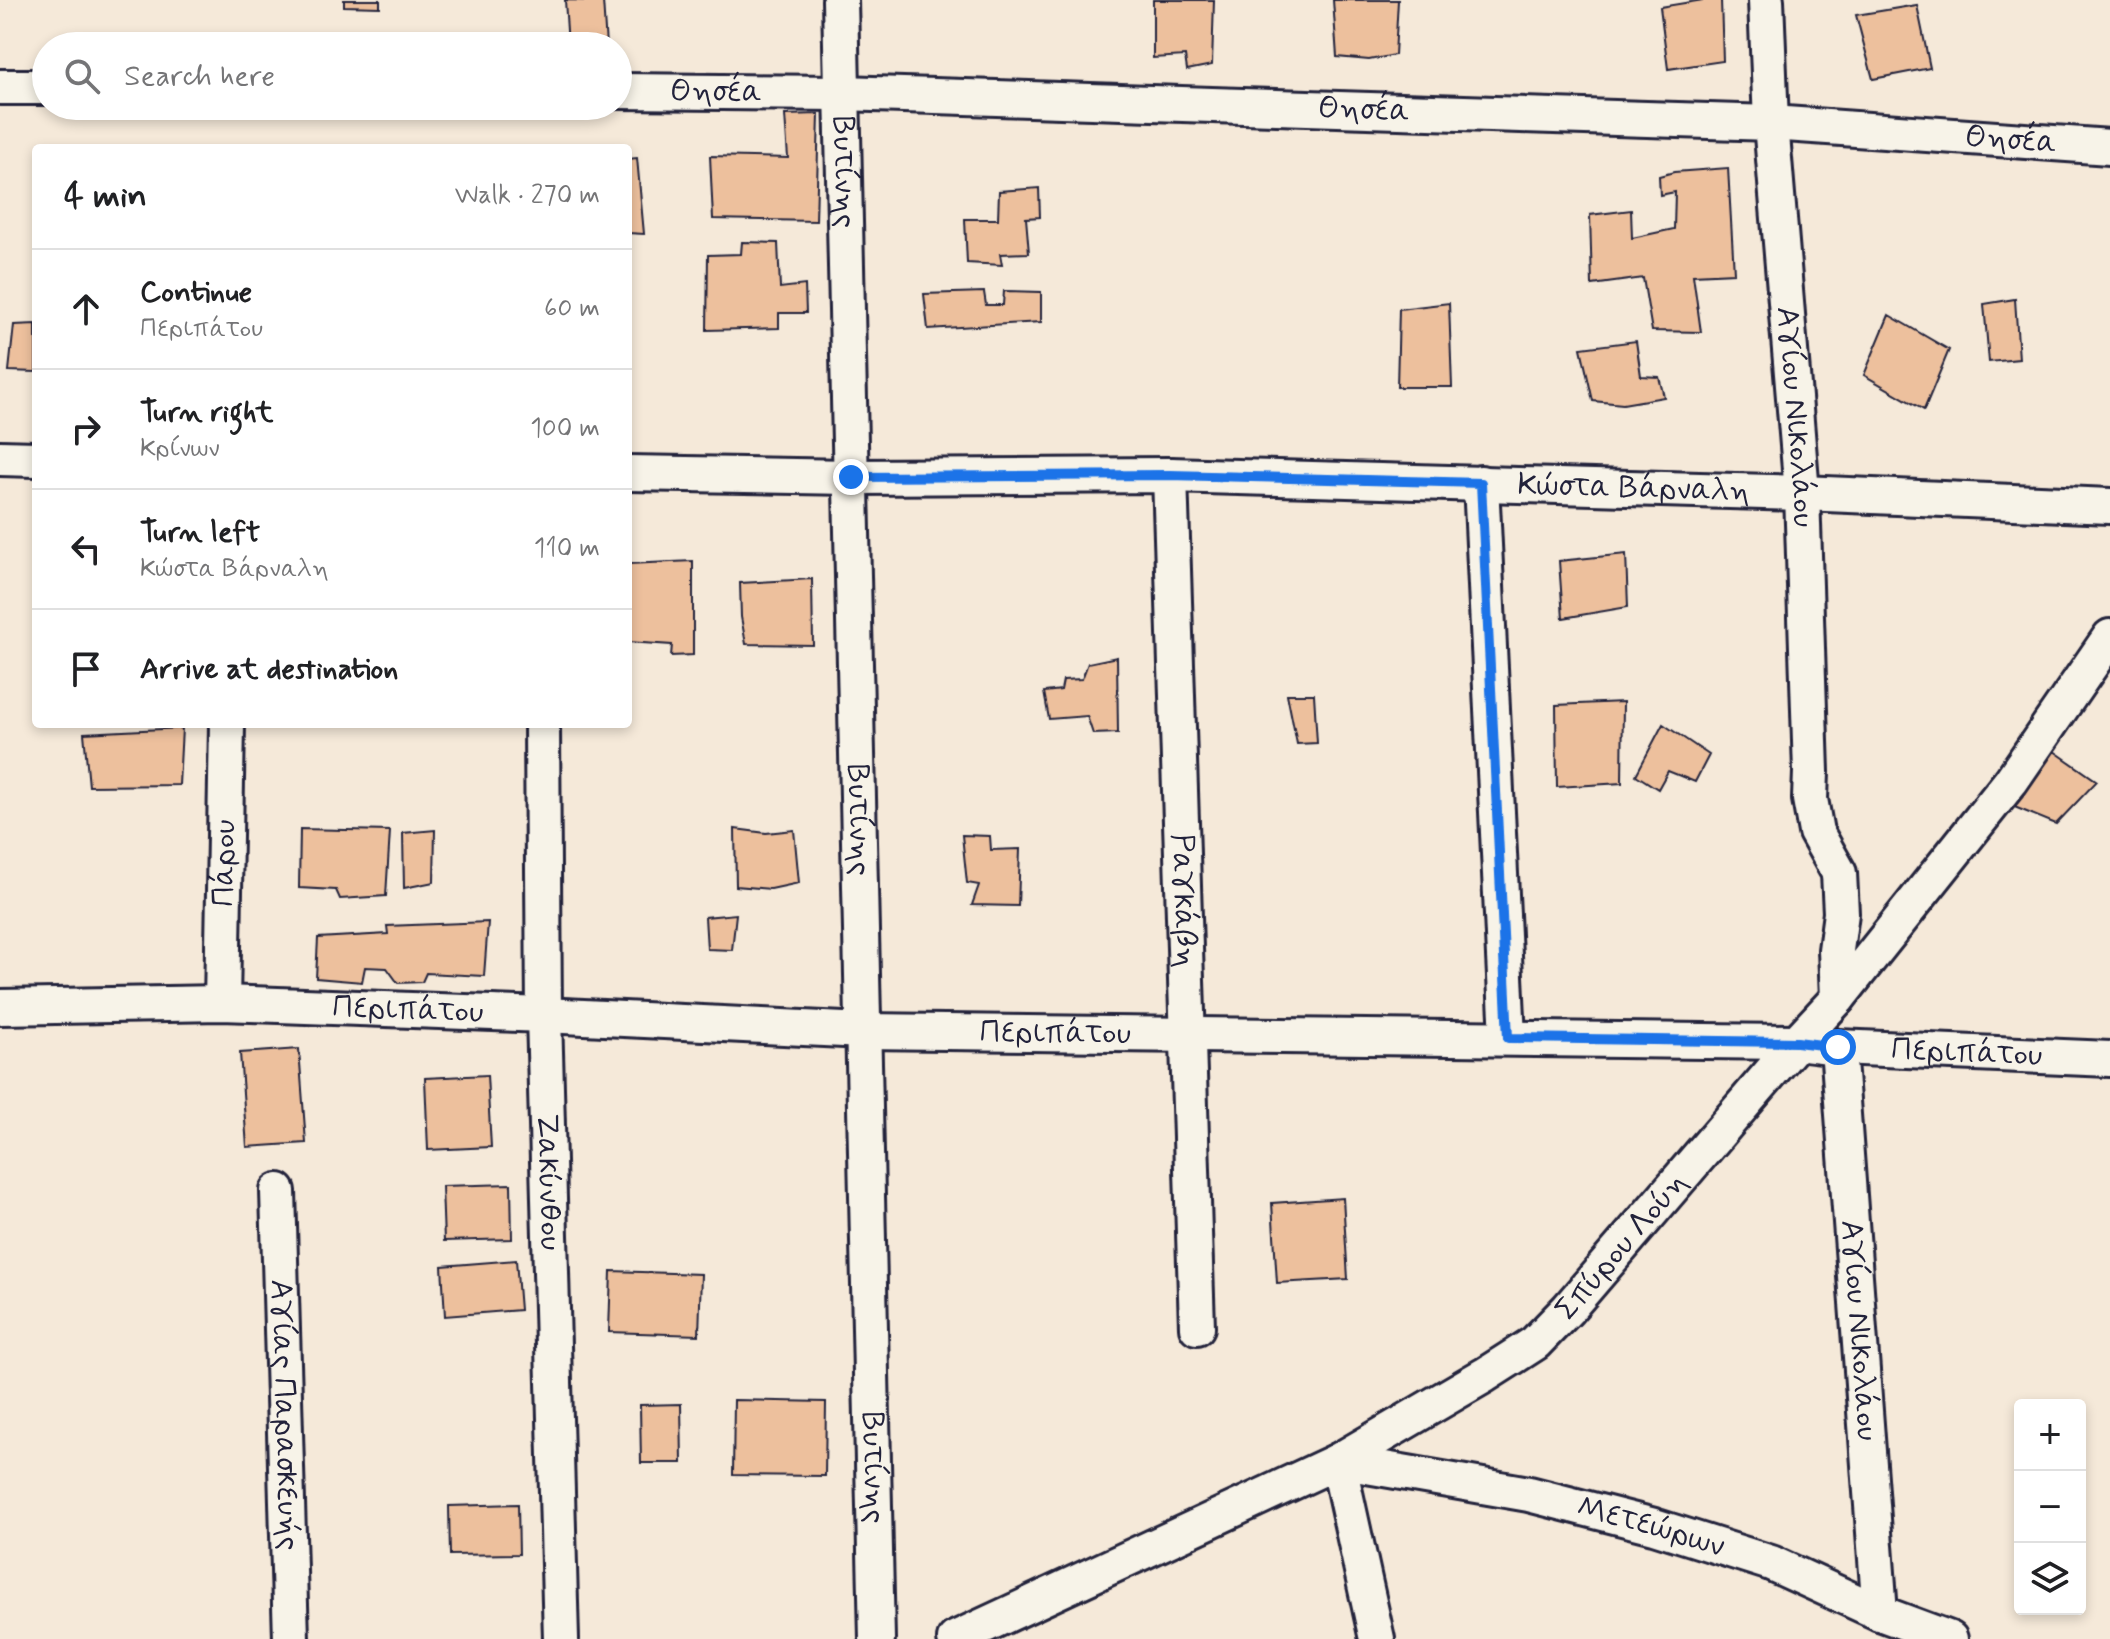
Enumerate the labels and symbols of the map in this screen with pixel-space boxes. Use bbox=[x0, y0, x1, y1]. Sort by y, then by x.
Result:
street label: Θησέα bbox=[670, 70, 762, 113]
street label: Θησέα bbox=[1317, 87, 1410, 132]
street label: Βυτίνης bbox=[822, 115, 866, 228]
street label: Θησέα bbox=[1963, 116, 2058, 164]
street label: Αγίου Νικολάου bbox=[1765, 305, 1824, 528]
route end bbox=[833, 459, 869, 495]
street label: Κώστα Βάρναλη bbox=[1517, 464, 1751, 513]
street label: Βυτίνης bbox=[836, 763, 881, 876]
street label: Πάρου bbox=[203, 819, 246, 907]
street label: Ραγκάβη bbox=[1160, 833, 1207, 969]
street label: Περιπάτου bbox=[331, 986, 484, 1034]
street label: Περιπάτου bbox=[979, 1011, 1131, 1055]
street label: Περιπάτου bbox=[1890, 1028, 2043, 1077]
route start bbox=[1820, 1029, 1856, 1065]
street label: Ζακύνθου bbox=[526, 1113, 571, 1251]
street label: Σπύρου Λούη bbox=[1546, 1163, 1698, 1330]
street label: Αγίου Νικολάου bbox=[1830, 1218, 1888, 1442]
street label: Αγίας Παρασκευής bbox=[260, 1279, 309, 1551]
street label: Βυτίνης bbox=[851, 1411, 895, 1524]
street label: Μετεώρων bbox=[1573, 1486, 1730, 1568]

